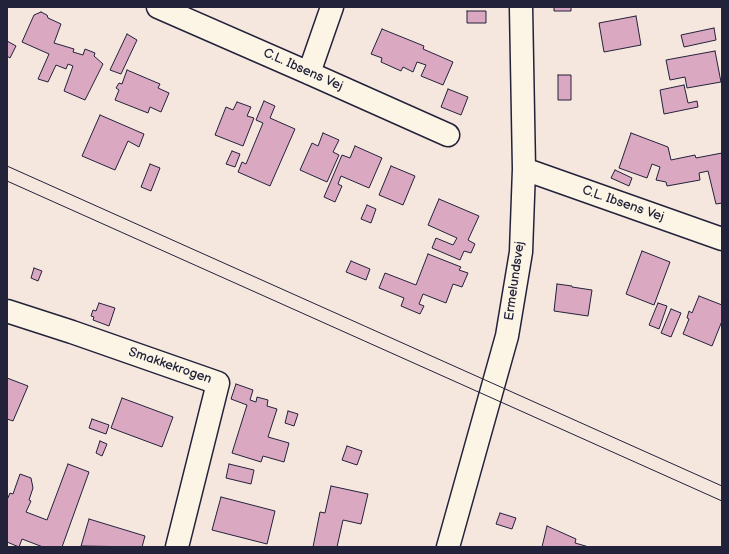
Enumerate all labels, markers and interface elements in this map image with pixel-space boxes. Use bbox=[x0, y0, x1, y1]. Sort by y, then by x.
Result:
street label: C.L. Ibsens Vej bbox=[261, 45, 345, 95]
street label: C.L. Ibsens Vej bbox=[580, 183, 666, 225]
street label: Ermelundsvej bbox=[502, 240, 528, 322]
street label: Smakkekrogen bbox=[126, 344, 214, 388]

